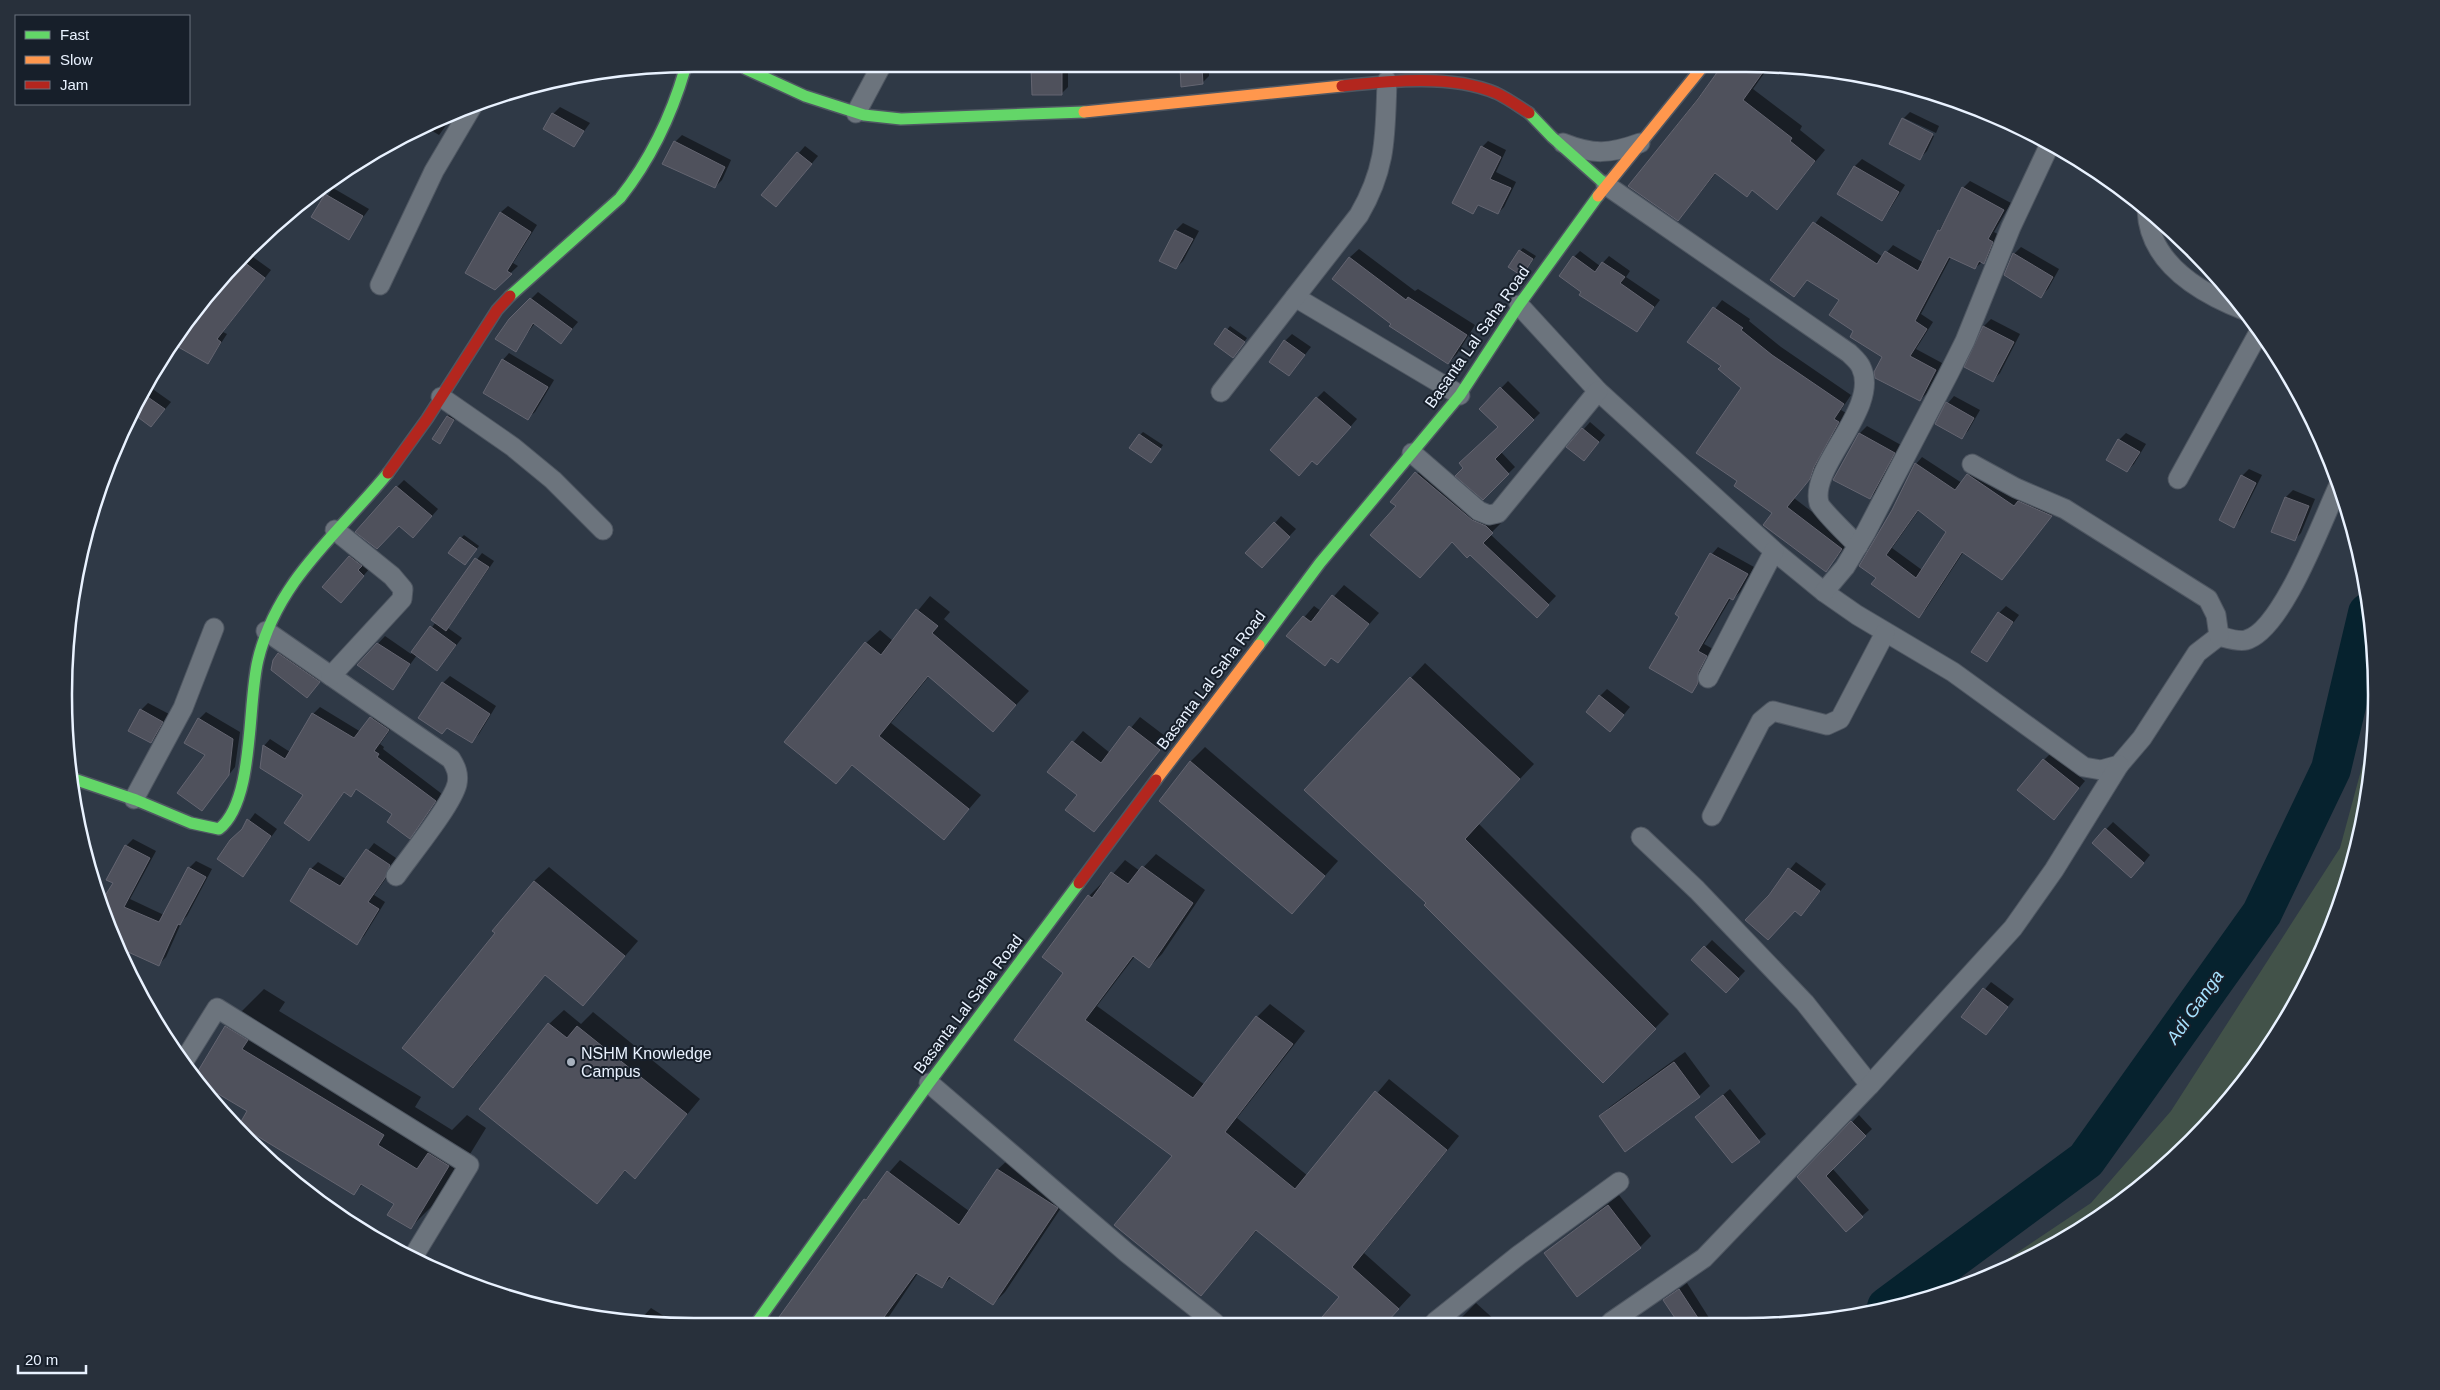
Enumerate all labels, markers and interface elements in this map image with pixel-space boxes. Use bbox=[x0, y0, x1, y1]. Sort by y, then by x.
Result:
legend bbox=[15, 15, 190, 105]
text: Fast bbox=[60, 26, 90, 43]
text: Slow bbox=[60, 51, 93, 68]
text: Jam bbox=[60, 76, 88, 93]
street label: Basanta Lal Saha Road bbox=[1422, 263, 1532, 411]
street label: Basanta Lal Saha Road bbox=[1153, 607, 1269, 753]
street label: Basanta Lal Saha Road bbox=[910, 931, 1026, 1077]
water label: Adi Ganga bbox=[2162, 966, 2228, 1048]
place label: NSHM Knowledge Campus bbox=[581, 1045, 712, 1080]
marker: NSHM Knowledge Campus bbox=[565, 1056, 577, 1068]
scale bar bbox=[18, 1342, 85, 1374]
text: 20 m bbox=[25, 1351, 58, 1368]

